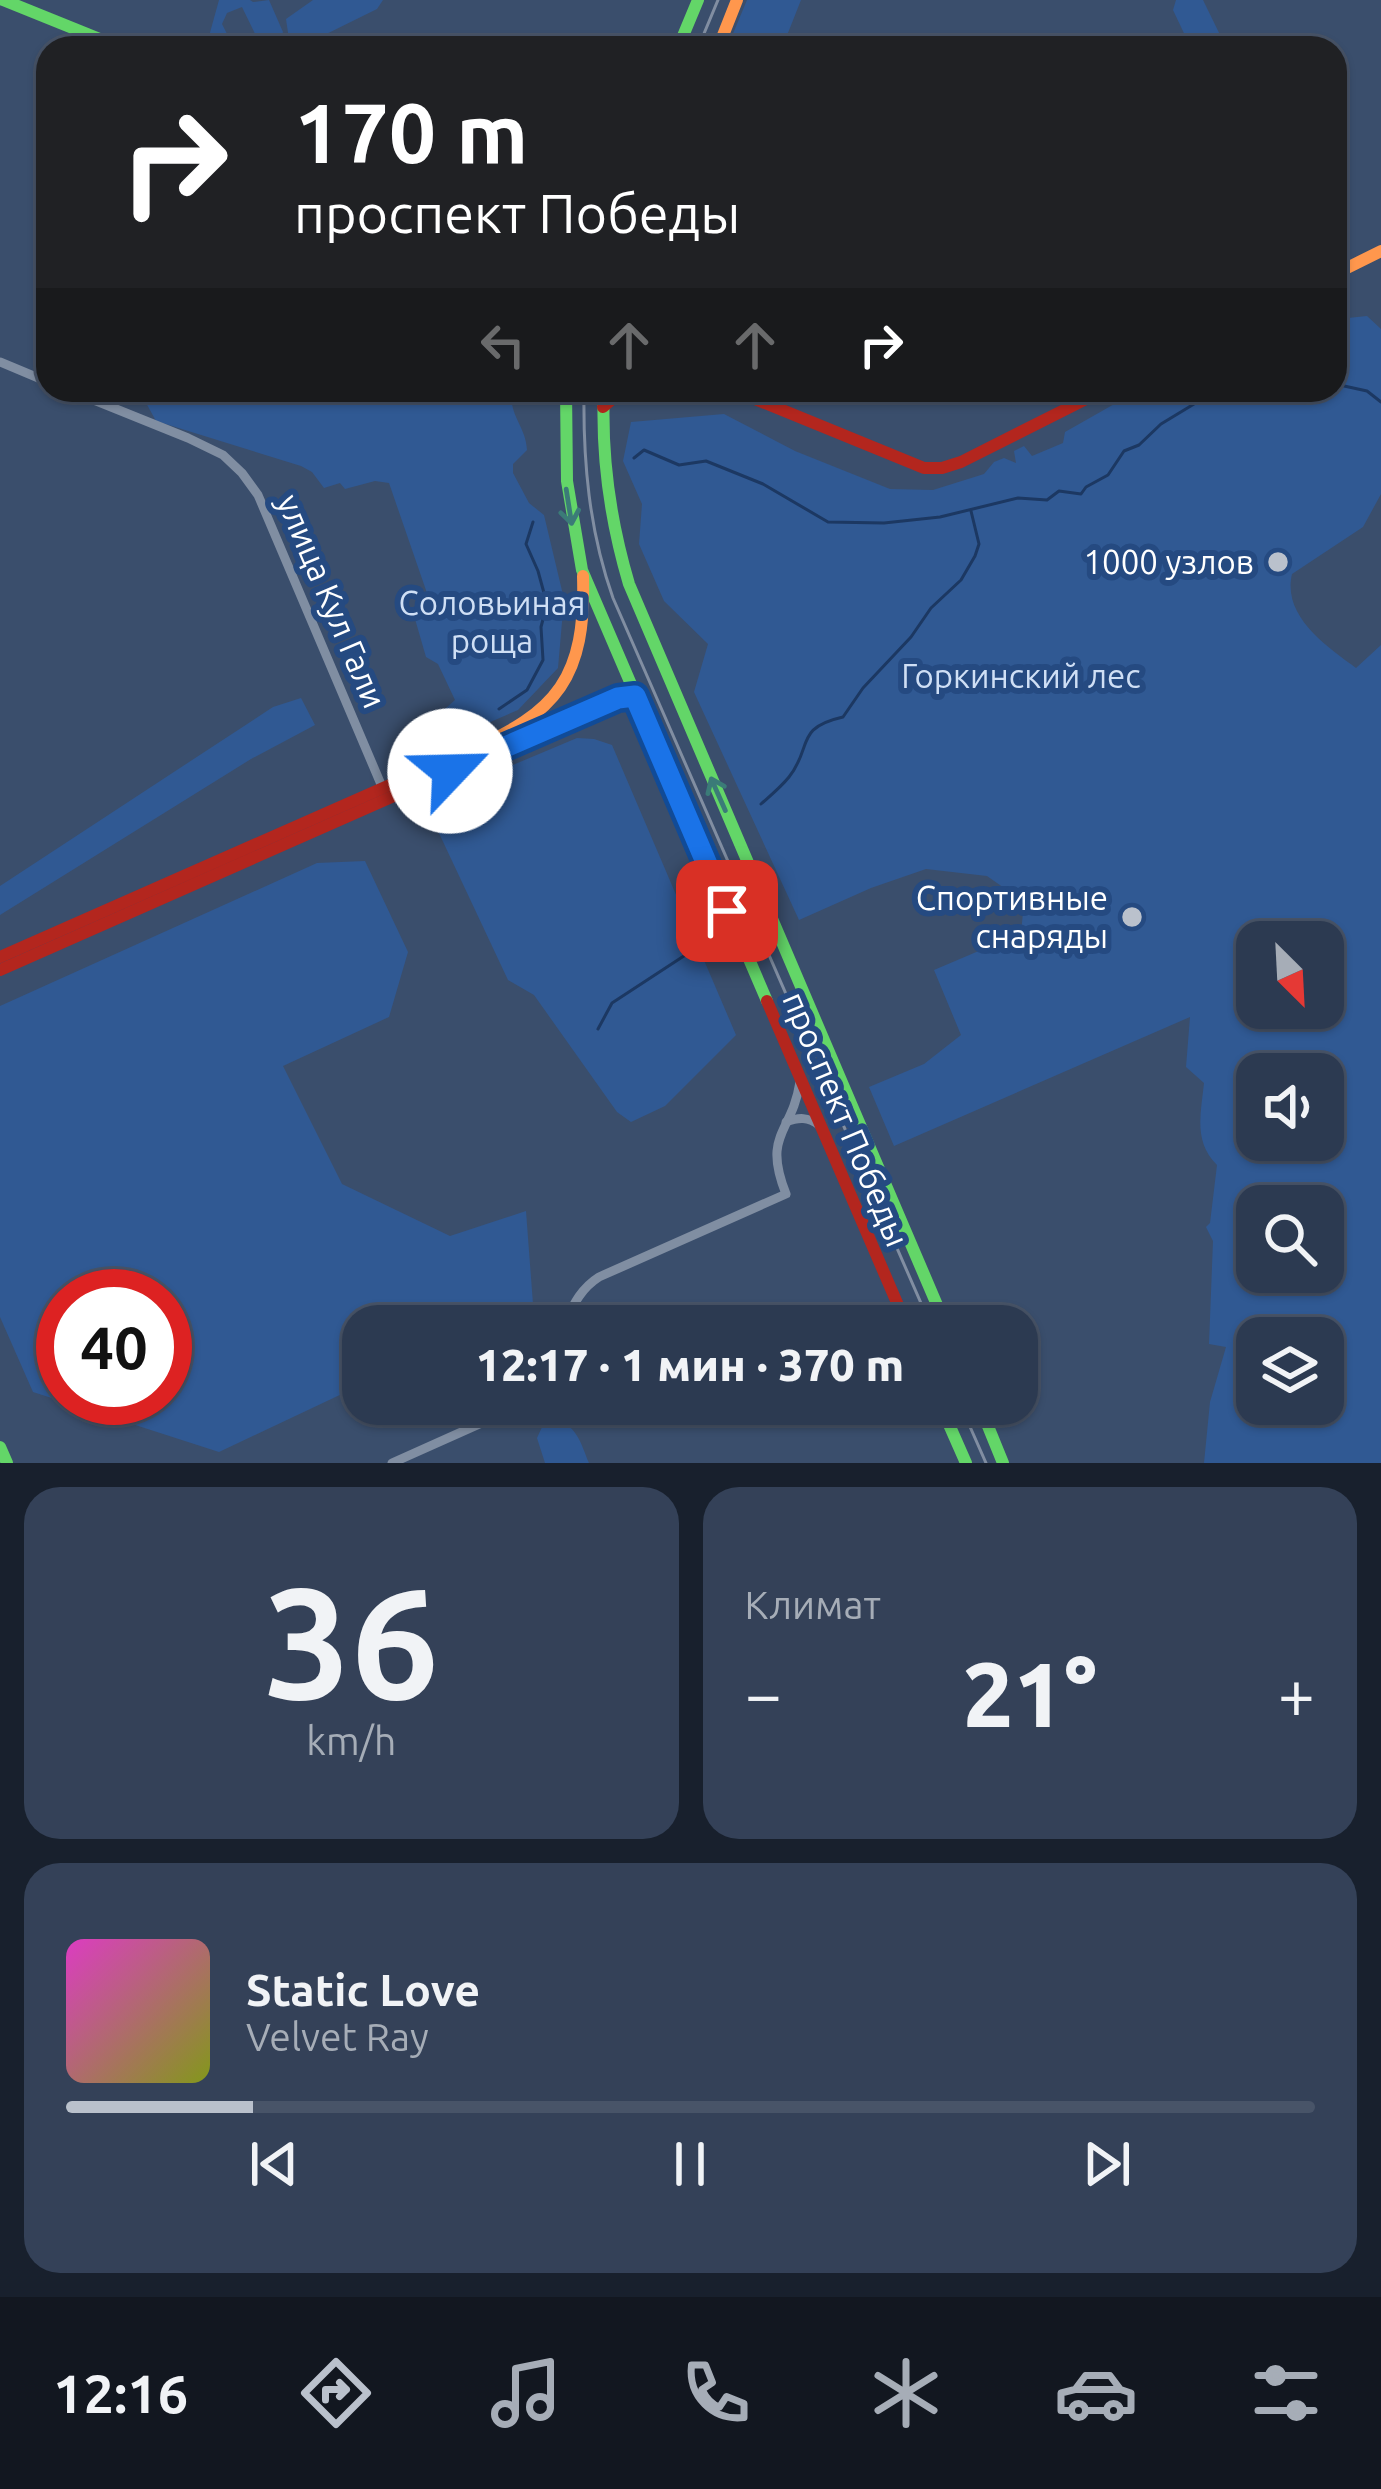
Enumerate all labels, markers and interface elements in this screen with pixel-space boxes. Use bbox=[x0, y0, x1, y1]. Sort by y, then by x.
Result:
icon: right bbox=[96, 84, 252, 240]
text: 170 m bbox=[294, 85, 528, 179]
text: проспект Победы bbox=[294, 183, 740, 243]
icon: left bbox=[470, 312, 536, 378]
icon: ahead bbox=[596, 312, 662, 378]
icon: ahead bbox=[722, 312, 788, 378]
icon: right bbox=[848, 312, 914, 378]
one-way arrow bbox=[559, 486, 582, 525]
street label: улица Кул Гали bbox=[271, 488, 394, 713]
place label: 1000 узлов bbox=[1083, 543, 1254, 580]
marker: 1000 узлов bbox=[1265, 549, 1291, 575]
park label: Соловьиная роща bbox=[399, 584, 585, 659]
park label: Горкинский лес bbox=[901, 657, 1141, 694]
position arrow bbox=[387, 708, 513, 834]
one-way arrow bbox=[706, 776, 727, 813]
pin bbox=[676, 860, 778, 962]
icon: arrive bbox=[694, 878, 760, 944]
place label: Спортивные снаряды bbox=[916, 879, 1108, 954]
marker: Спортивные снаряды bbox=[1119, 904, 1145, 930]
north arrow bbox=[1236, 921, 1344, 1029]
map controls bbox=[1236, 921, 1344, 1425]
street label: проспект Победы bbox=[776, 986, 917, 1252]
button: sound bbox=[1236, 1053, 1344, 1161]
button: search bbox=[1236, 1185, 1344, 1293]
speed limit sign: 40 bbox=[36, 1269, 192, 1425]
button: layers bbox=[1236, 1317, 1344, 1425]
text: 12:17 · 1 мин · 370 m bbox=[476, 1339, 904, 1390]
text: 36 bbox=[263, 1554, 439, 1728]
text: Климат bbox=[745, 1583, 881, 1626]
text: 21° bbox=[963, 1643, 1097, 1744]
text: − bbox=[745, 1656, 782, 1730]
text: + bbox=[1278, 1656, 1315, 1730]
text: km/h bbox=[306, 1719, 396, 1762]
text: Static Love bbox=[246, 1964, 480, 2015]
text: Velvet Ray bbox=[246, 2015, 429, 2058]
icon: previous bbox=[241, 2131, 307, 2197]
icon: pause bbox=[657, 2131, 723, 2197]
icon: next bbox=[1074, 2131, 1140, 2197]
icon: directions bbox=[294, 2351, 378, 2435]
icon: music bbox=[484, 2351, 568, 2435]
icon: phone bbox=[674, 2351, 758, 2435]
icon: climate bbox=[864, 2351, 948, 2435]
icon: car bbox=[1054, 2351, 1138, 2435]
icon: filters bbox=[1244, 2351, 1328, 2435]
text: 12:16 bbox=[53, 2363, 188, 2423]

